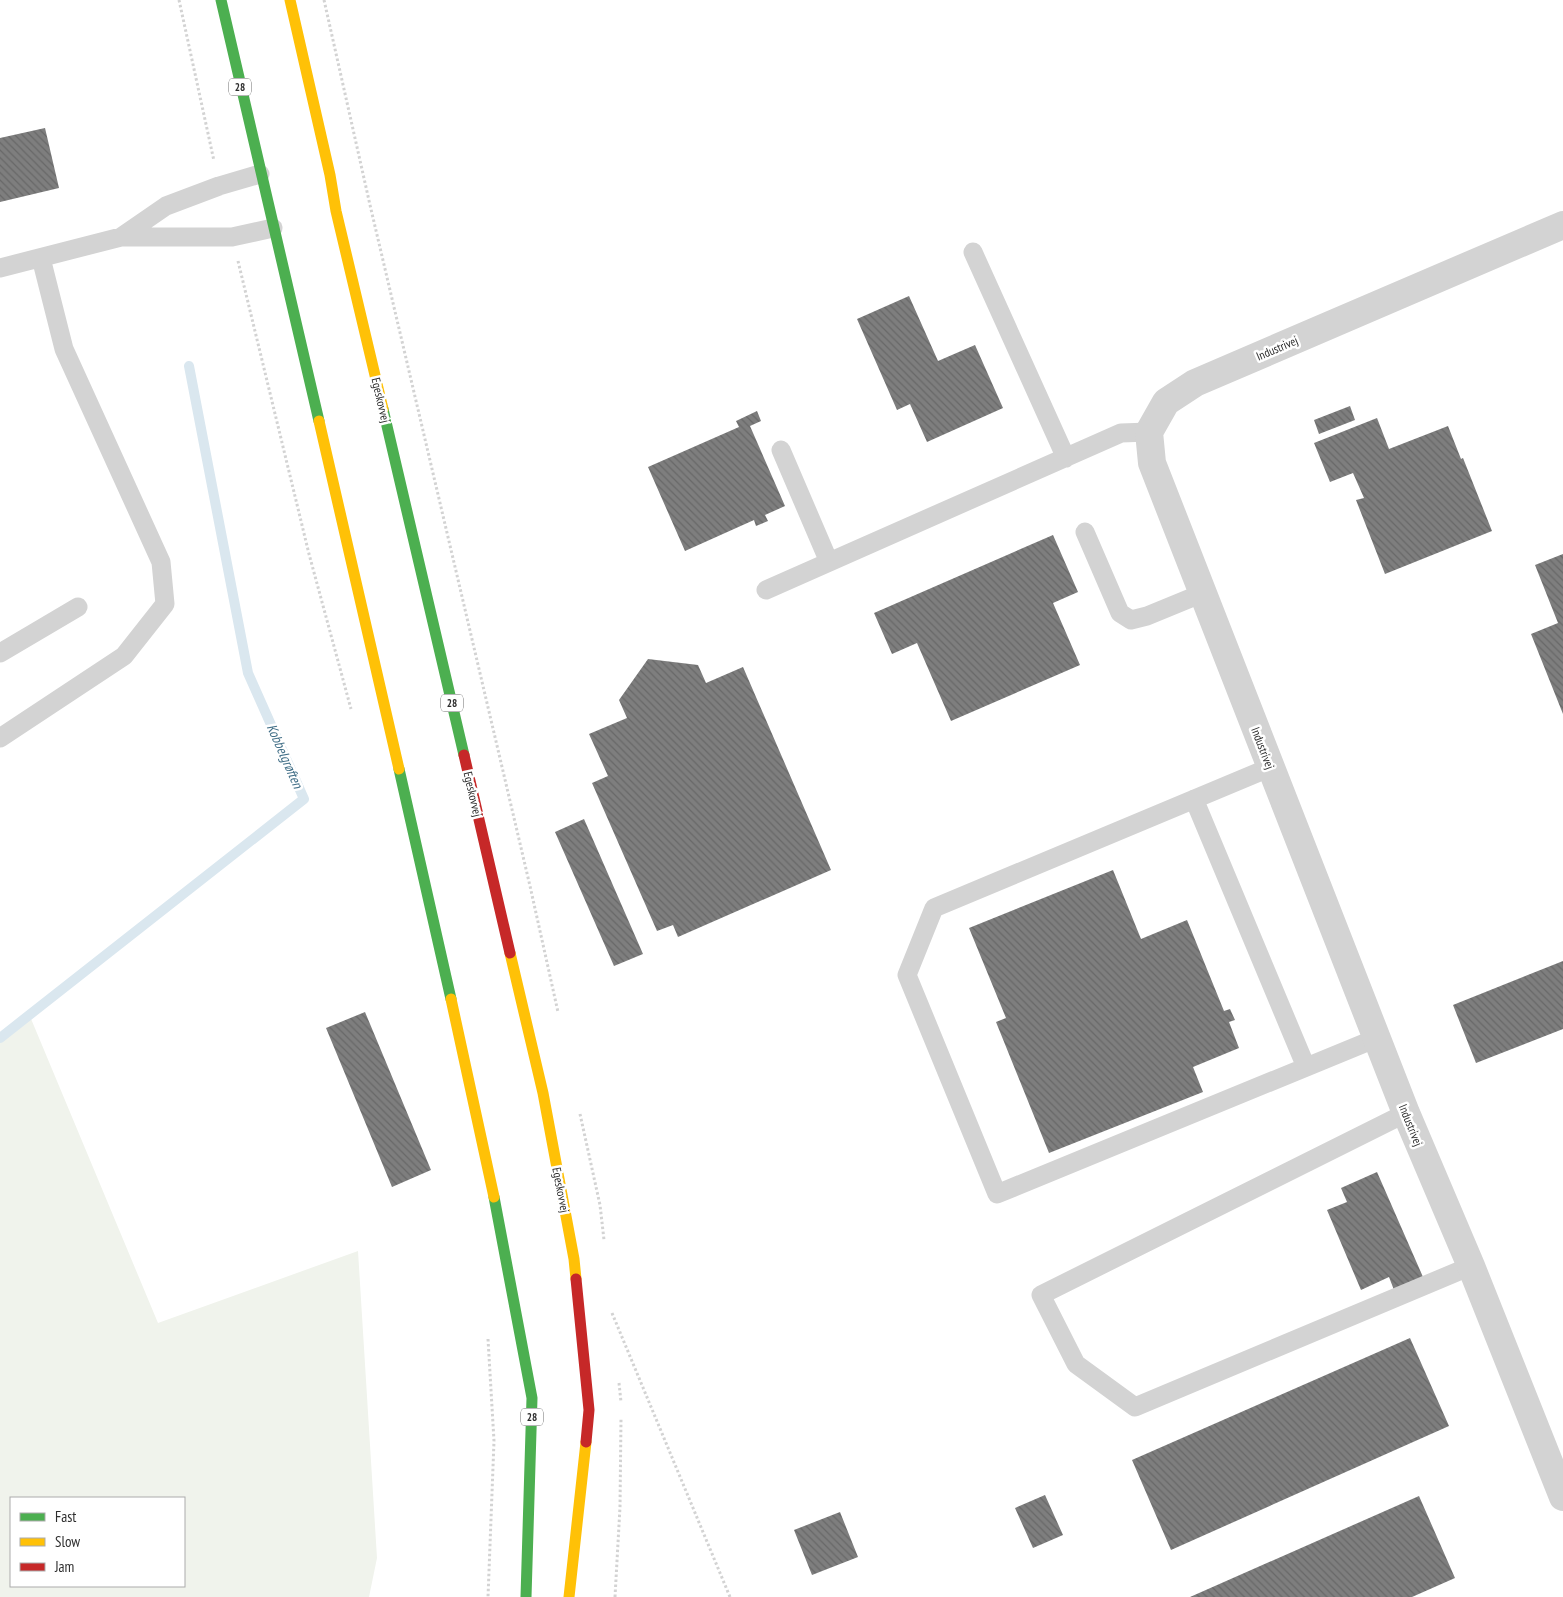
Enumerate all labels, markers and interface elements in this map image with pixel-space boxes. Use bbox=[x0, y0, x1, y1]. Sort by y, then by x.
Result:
road number: 28 bbox=[229, 78, 251, 95]
street label: Industrivej bbox=[1254, 333, 1300, 363]
street label: Egeskovvej bbox=[369, 376, 393, 424]
road number: 28 bbox=[441, 694, 463, 711]
water label: Kobbelgrøften bbox=[263, 721, 308, 792]
street label: Industrivej bbox=[1248, 725, 1278, 771]
street label: Egeskovvej bbox=[461, 770, 485, 818]
street label: Industrivej bbox=[1396, 1102, 1426, 1148]
street label: Egeskovvej bbox=[549, 1166, 573, 1214]
road number: 28 bbox=[521, 1408, 543, 1425]
legend bbox=[10, 1497, 185, 1587]
text: Fast bbox=[55, 1507, 76, 1526]
text: Slow bbox=[55, 1532, 80, 1551]
text: Jam bbox=[54, 1557, 74, 1576]

